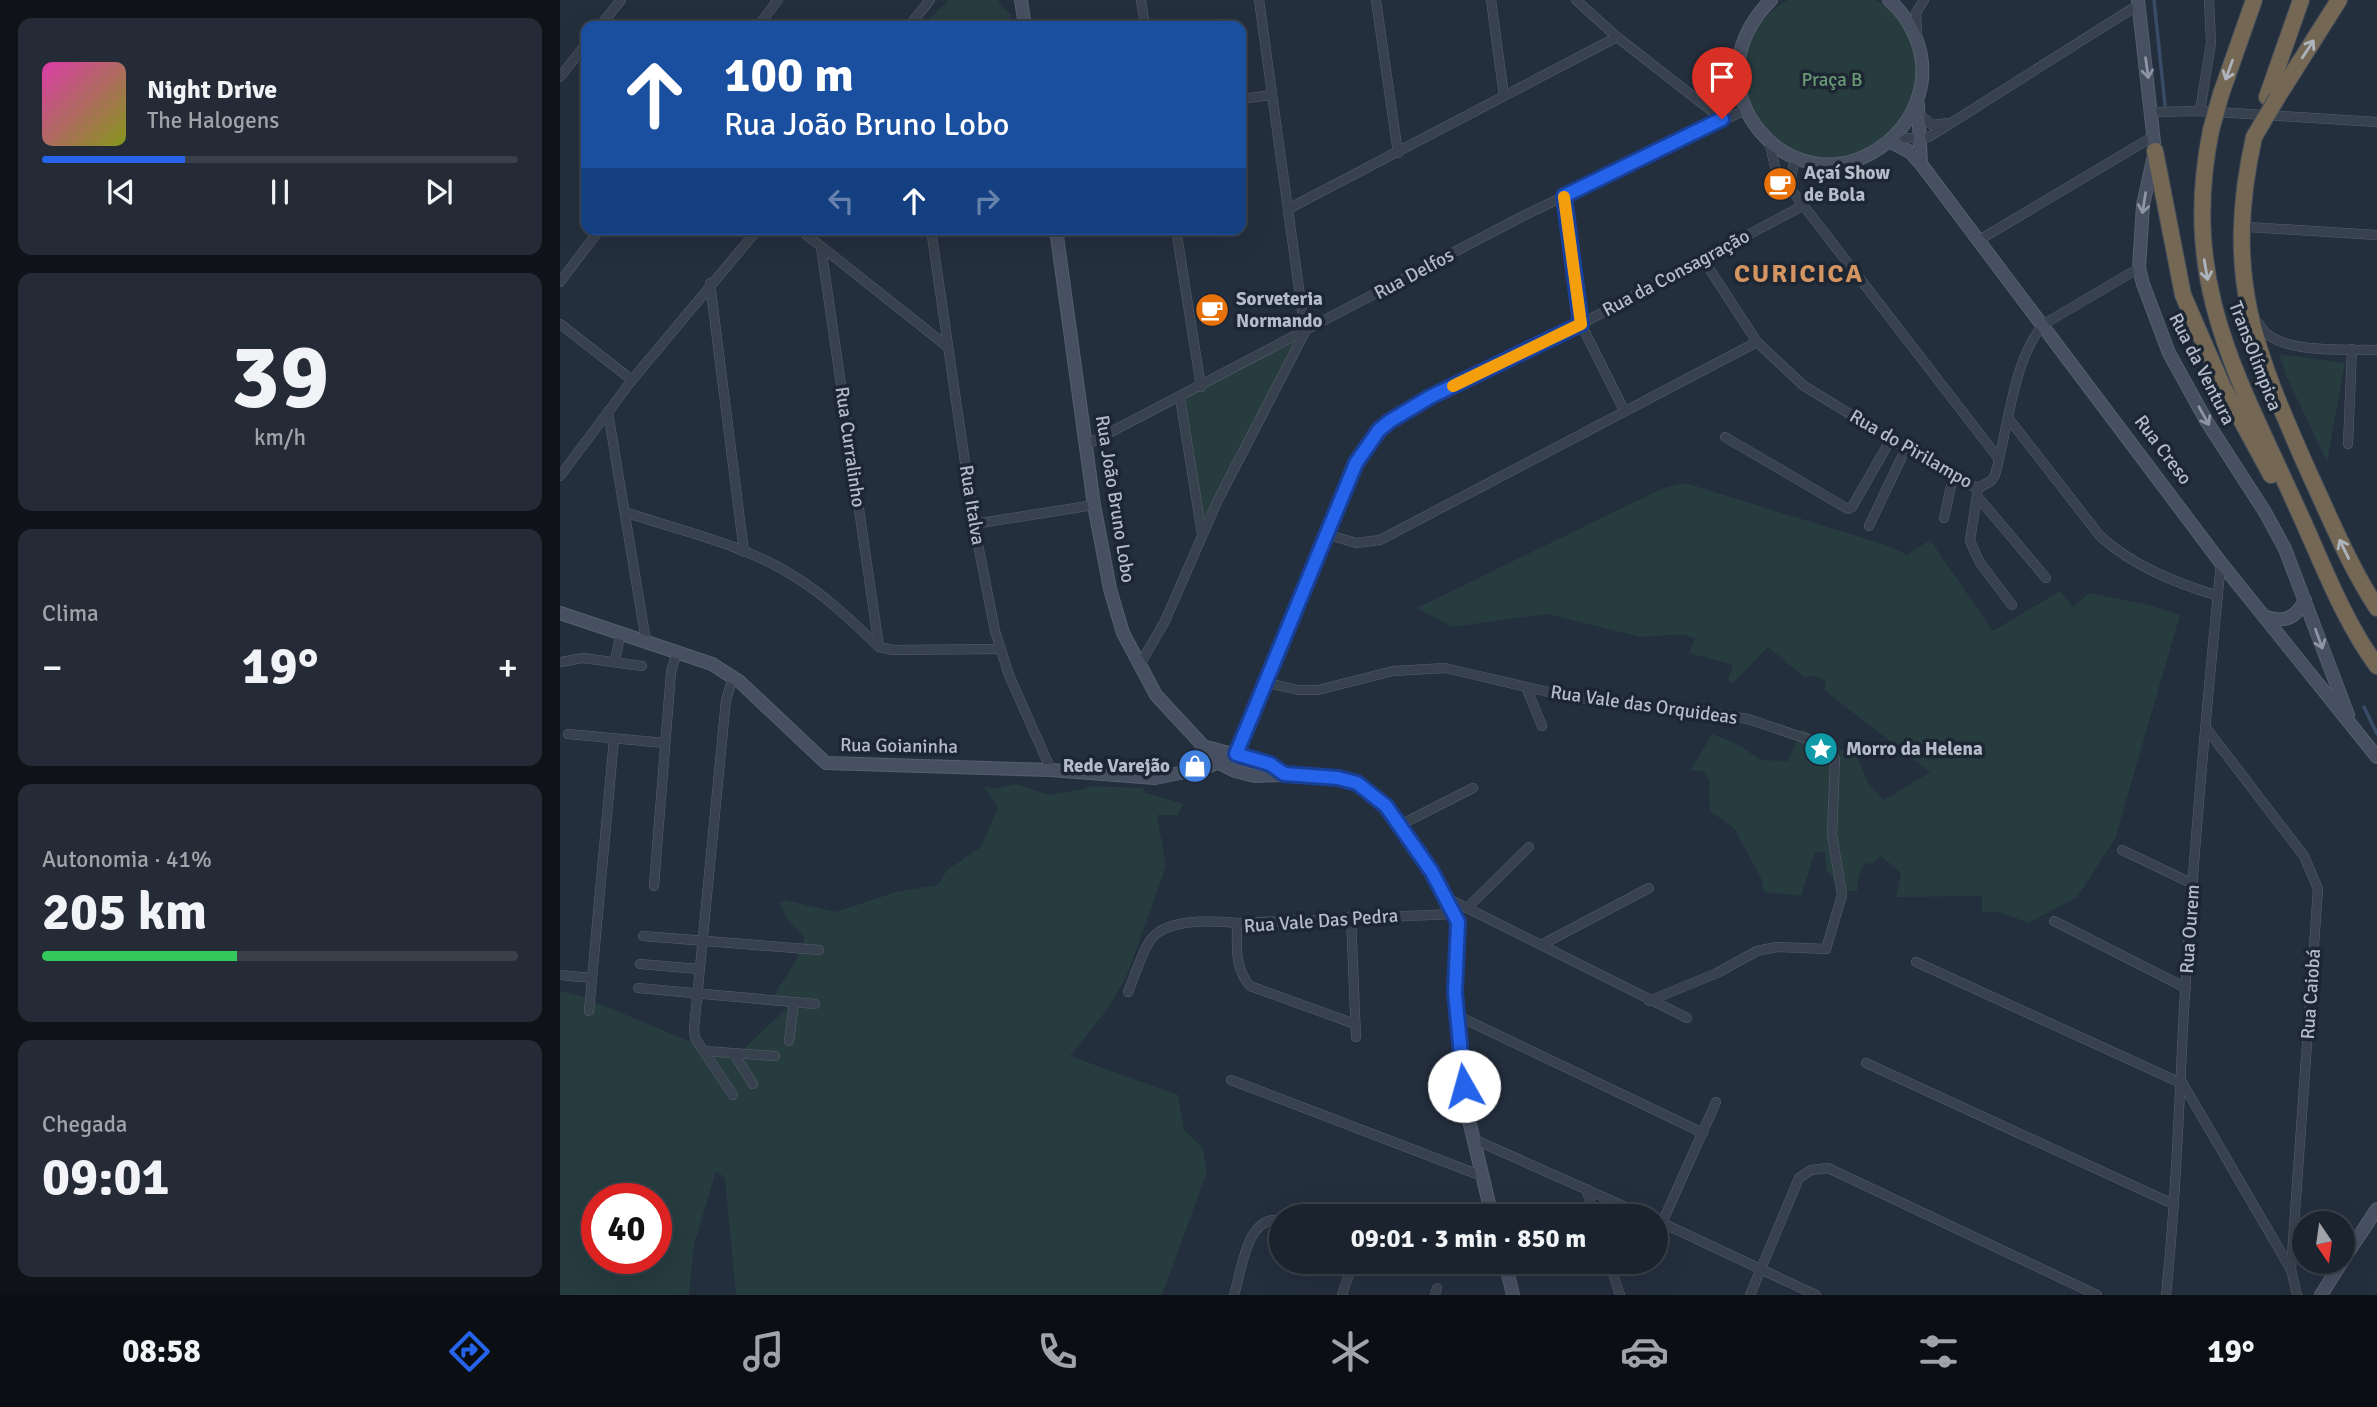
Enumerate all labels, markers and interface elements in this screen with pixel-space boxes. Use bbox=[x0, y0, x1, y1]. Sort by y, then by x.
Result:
one-way arrow bbox=[2301, 39, 2315, 59]
text: 100 m bbox=[724, 45, 854, 105]
pin bbox=[1692, 47, 1752, 119]
icon: ahead bbox=[609, 49, 700, 140]
one-way arrow bbox=[2141, 56, 2154, 78]
icon: arrive bbox=[1703, 58, 1741, 96]
one-way arrow bbox=[2222, 59, 2234, 81]
park label: Praça B bbox=[1801, 68, 1863, 92]
text: Night Drive bbox=[147, 74, 277, 106]
text: Rua João Bruno Lobo bbox=[724, 105, 1009, 144]
text: The Halogens bbox=[147, 106, 279, 135]
place label: Açaí Show de Bola bbox=[1804, 161, 1890, 207]
cafe icon: Açaí Show de Bola bbox=[1761, 165, 1799, 203]
icon: previous bbox=[102, 173, 140, 211]
icon: pause bbox=[261, 173, 299, 211]
icon: next bbox=[420, 173, 458, 211]
icon: left bbox=[822, 182, 860, 220]
icon: ahead bbox=[895, 182, 933, 220]
icon: right bbox=[968, 182, 1006, 220]
one-way arrow bbox=[2137, 191, 2150, 214]
street label: Rua da Consagração bbox=[1598, 224, 1754, 322]
street label: Rua Delfos bbox=[1370, 243, 1458, 305]
district label: CURICICA bbox=[1734, 258, 1864, 290]
one-way arrow bbox=[2200, 259, 2213, 281]
place label: Sorveteria Normando bbox=[1236, 287, 1323, 333]
cafe icon: Sorveteria Normando bbox=[1193, 291, 1231, 329]
street label: TransOlímpica bbox=[2223, 298, 2287, 414]
street label: Rua da Ventura bbox=[2164, 309, 2240, 429]
text: 39 bbox=[231, 321, 329, 434]
street label: Rua Curralinho bbox=[830, 385, 870, 509]
street label: Rua do Pirilampo bbox=[1845, 404, 1977, 494]
one-way arrow bbox=[2198, 405, 2211, 426]
street label: Rua Creso bbox=[2129, 410, 2197, 490]
street label: Rua João Bruno Lobo bbox=[1090, 413, 1140, 585]
text: km/h bbox=[254, 423, 306, 452]
street label: Rua Italva bbox=[954, 463, 990, 547]
one-way arrow bbox=[2336, 539, 2350, 560]
text: Clima bbox=[42, 599, 99, 628]
one-way arrow bbox=[2314, 627, 2326, 649]
text: 19° bbox=[242, 634, 318, 698]
text: − bbox=[42, 644, 63, 691]
text: + bbox=[497, 644, 518, 691]
street label: Rua Vale das Orquideas bbox=[1549, 680, 1739, 730]
place icon: Morro da Helena bbox=[1802, 730, 1840, 768]
street label: Rua Goianinha bbox=[840, 733, 958, 759]
place label: Morro da Helena bbox=[1846, 737, 1983, 761]
shop icon: Rede Varejão bbox=[1176, 747, 1214, 785]
place label: Rede Varejão bbox=[1063, 754, 1170, 778]
text: Autonomia · 41% bbox=[42, 845, 212, 874]
text: 205 km bbox=[42, 880, 207, 944]
street label: Rua Ourem bbox=[2175, 884, 2205, 974]
street label: Rua Vale Das Pedra bbox=[1243, 904, 1399, 938]
street label: Rua Caiobá bbox=[2296, 948, 2326, 1040]
position arrow bbox=[1427, 1049, 1501, 1123]
text: Chegada bbox=[42, 1110, 127, 1139]
text: 09:01 bbox=[42, 1145, 170, 1209]
speed limit sign: 40 bbox=[581, 1183, 672, 1274]
north arrow bbox=[2292, 1211, 2356, 1274]
map controls bbox=[2292, 1211, 2355, 1274]
text: 09:01 · 3 min · 850 m bbox=[1351, 1223, 1586, 1255]
icon: directions bbox=[445, 1327, 494, 1376]
icon: music bbox=[739, 1327, 788, 1376]
icon: phone bbox=[1033, 1327, 1082, 1376]
icon: climate bbox=[1326, 1327, 1375, 1376]
icon: car bbox=[1620, 1327, 1669, 1376]
icon: filters bbox=[1914, 1327, 1963, 1376]
text: 08:58 bbox=[122, 1332, 201, 1371]
text: 19° bbox=[2207, 1332, 2255, 1371]

